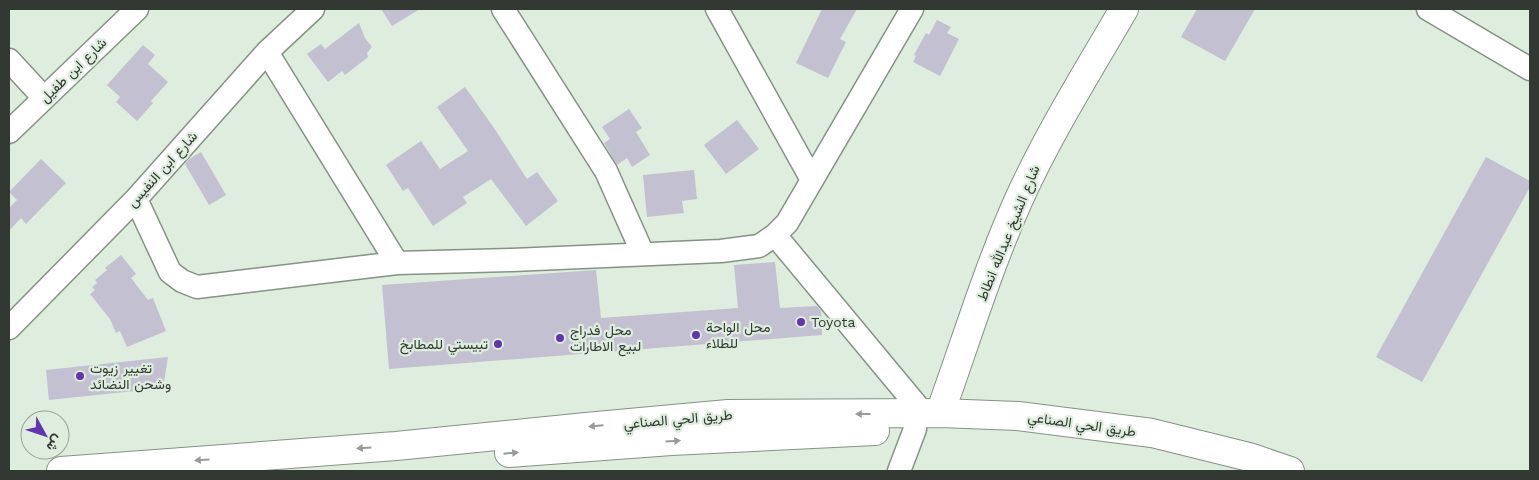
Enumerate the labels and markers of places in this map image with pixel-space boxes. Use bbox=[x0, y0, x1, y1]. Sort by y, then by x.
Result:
place label: Toyota bbox=[811, 314, 855, 330]
marker: Toyota bbox=[795, 316, 807, 328]
place label: محل الواحة للطلاء bbox=[706, 319, 771, 351]
place label: محل فدراج لبيع الاطارات bbox=[570, 322, 641, 357]
marker: محل الواحة للطلاء bbox=[690, 329, 702, 341]
marker: محل فدراج لبيع الاطارات bbox=[554, 332, 566, 344]
place label: تبيستي للمطابخ bbox=[400, 336, 488, 356]
marker: تبيستي للمطابخ bbox=[492, 338, 504, 350]
place label: تغيير زيوت وشحن النضائد bbox=[90, 360, 171, 393]
marker: تغيير زيوت وشحن النضائد bbox=[74, 370, 86, 382]

